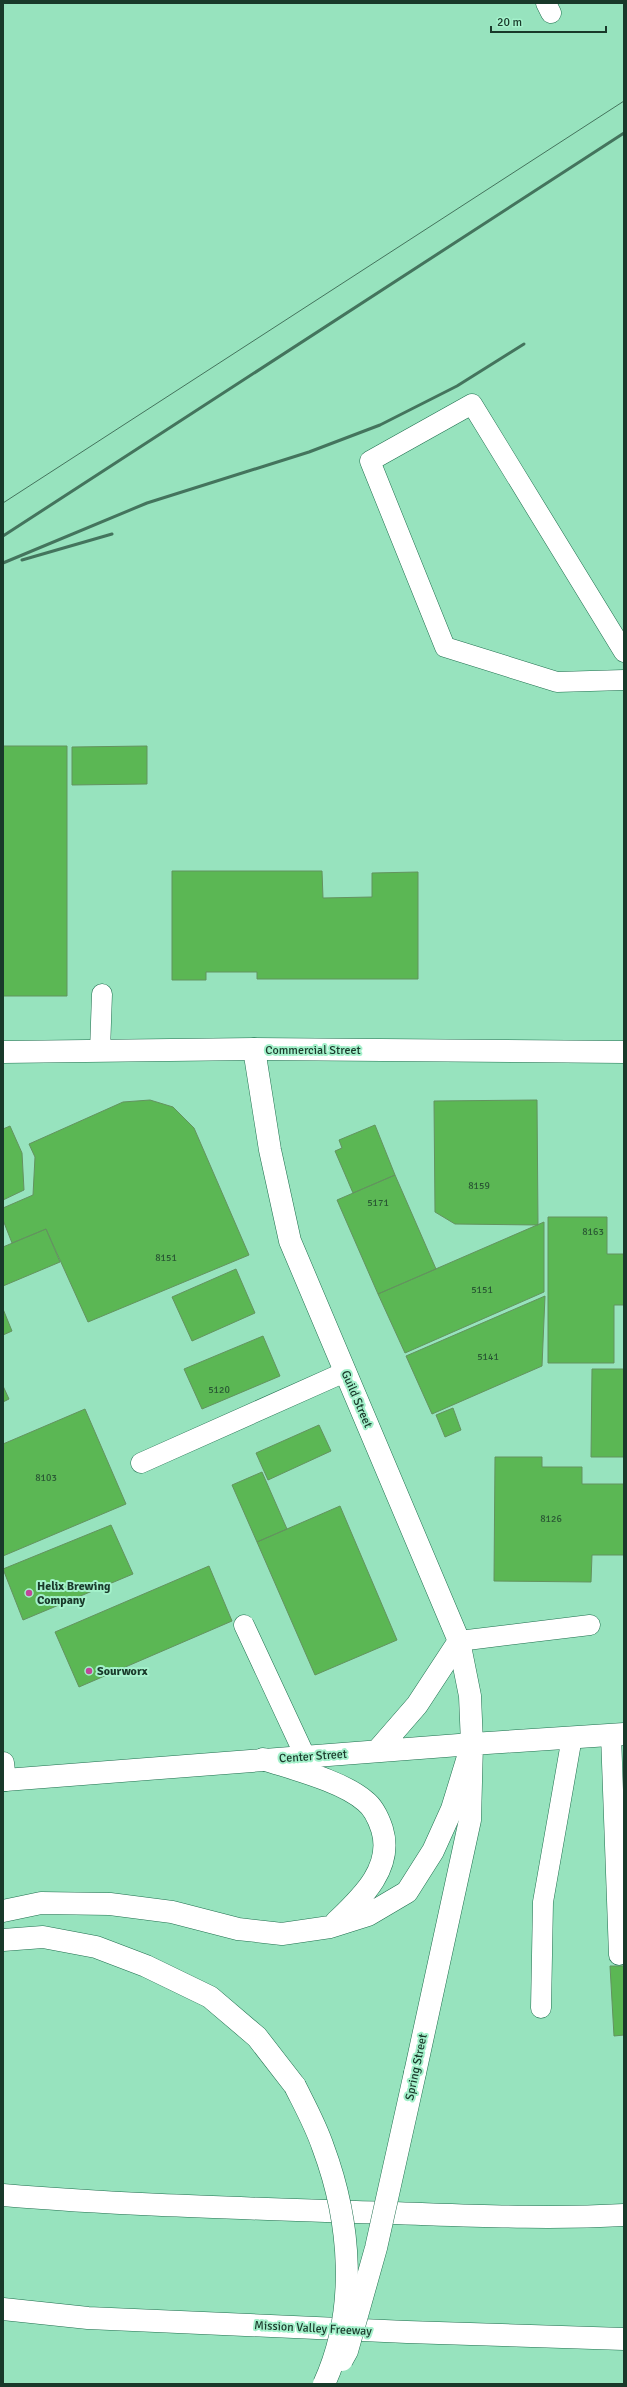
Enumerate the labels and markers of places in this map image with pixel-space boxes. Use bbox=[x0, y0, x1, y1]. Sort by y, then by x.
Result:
place label: Helix Brewing Company bbox=[37, 1579, 111, 1608]
marker: Helix Brewing Company bbox=[24, 1588, 34, 1598]
place label: Sourworx bbox=[97, 1664, 148, 1679]
marker: Sourworx bbox=[84, 1666, 94, 1676]

